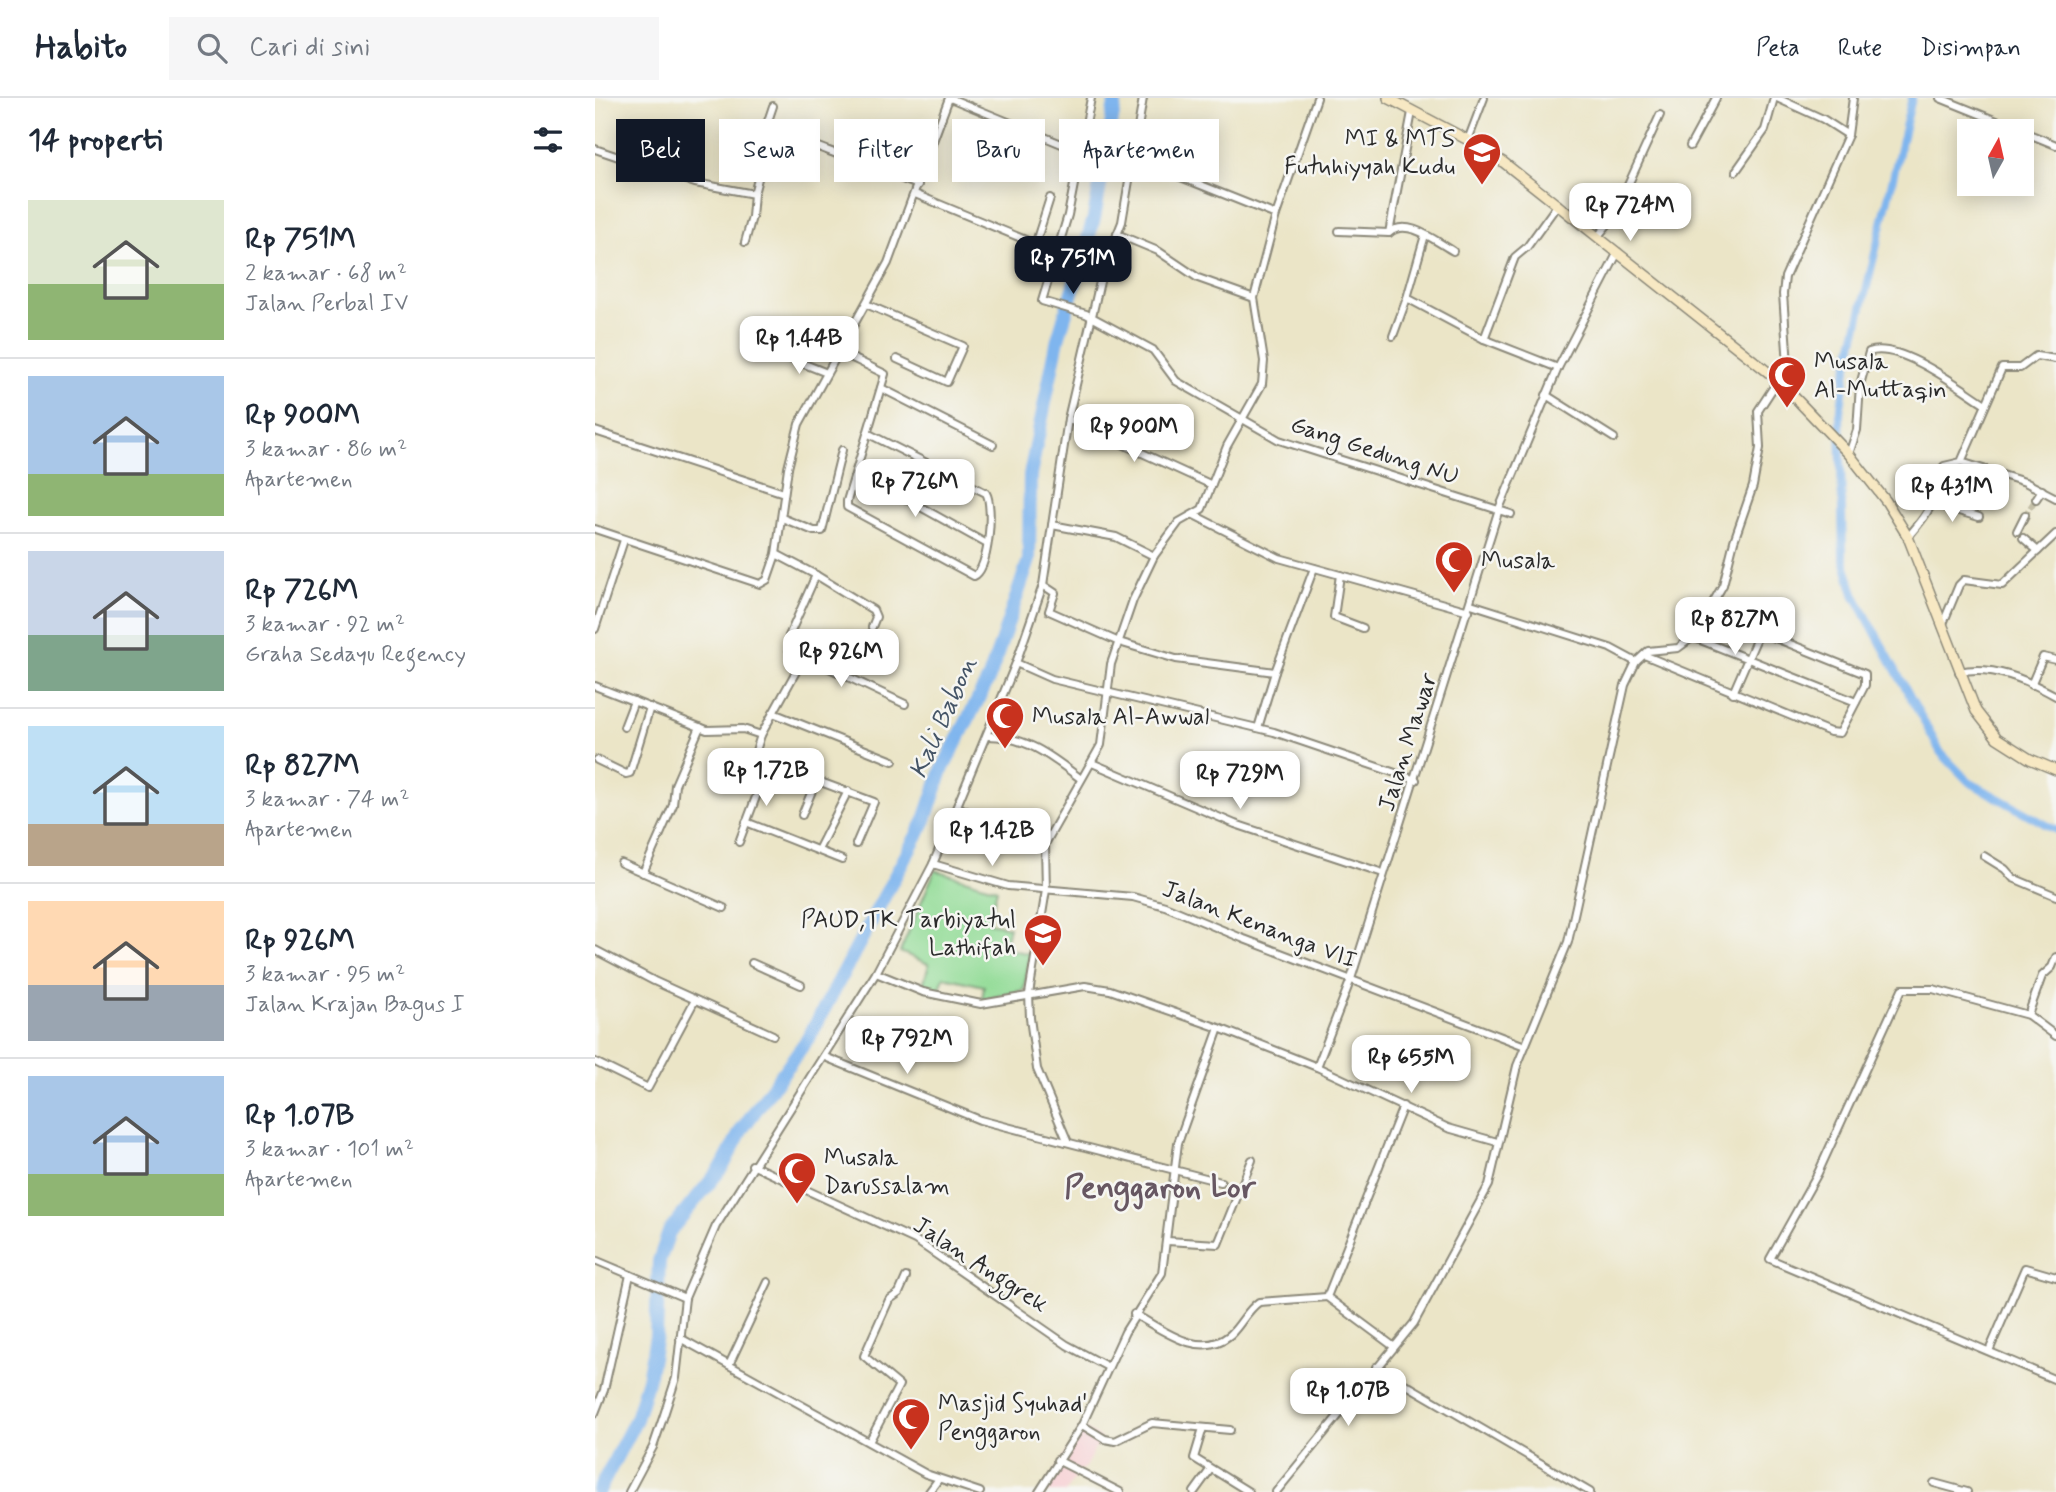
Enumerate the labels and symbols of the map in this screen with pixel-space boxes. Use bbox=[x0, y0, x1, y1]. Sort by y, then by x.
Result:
north arrow bbox=[1957, 119, 2033, 196]
place label: MI & MTS Futuhiyyah Kudu bbox=[1284, 124, 1455, 183]
school or university icon: MI & MTS Futuhiyyah Kudu bbox=[1461, 131, 1503, 186]
pin: Rp 724M bbox=[1565, 184, 1695, 243]
pin: Rp 751M bbox=[1008, 236, 1138, 296]
pin: Rp 1.44B bbox=[727, 316, 871, 376]
place label: Musala Al-Muttaqin bbox=[1814, 347, 1947, 406]
mosque icon: Musala Al-Muttaqin bbox=[1766, 354, 1808, 409]
pin: Rp 900M bbox=[1069, 404, 1199, 464]
street label: Gang Gedung NU bbox=[1286, 410, 1463, 495]
pin: Rp 726M bbox=[850, 460, 980, 519]
pin: Rp 431M bbox=[1887, 464, 2017, 524]
mosque icon: Musala bbox=[1433, 539, 1475, 594]
place label: Musala bbox=[1481, 546, 1556, 577]
pin: Rp 827M bbox=[1670, 598, 1800, 657]
pin: Rp 926M bbox=[776, 630, 906, 689]
water label: Kali Babon bbox=[902, 651, 986, 784]
street label: Jalan Mawar bbox=[1371, 669, 1446, 816]
mosque icon: Musala Al-Awwal bbox=[984, 695, 1026, 750]
place label: Musala Al-Awwal bbox=[1032, 702, 1209, 733]
pin: Rp 1.72B bbox=[694, 748, 838, 808]
pin: Rp 729M bbox=[1175, 752, 1305, 811]
pin: Rp 1.42B bbox=[920, 808, 1064, 868]
street label: Jalan Kenanga VII bbox=[1158, 874, 1361, 977]
place label: PAUD,TK Tarbiyatul Lathifah bbox=[801, 905, 1016, 964]
school or university icon: PAUD,TK Tarbiyatul Lathifah bbox=[1022, 912, 1064, 967]
pin: Rp 792M bbox=[842, 1016, 972, 1076]
pin: Rp 655M bbox=[1346, 1035, 1476, 1095]
place label: Musala Darussalam bbox=[824, 1143, 950, 1202]
mosque icon: Musala Darussalam bbox=[776, 1150, 818, 1205]
district label: Penggaron Lor bbox=[1064, 1167, 1257, 1212]
street label: Jalan Anggrek bbox=[905, 1210, 1054, 1323]
pin: Rp 1.07B bbox=[1276, 1368, 1420, 1428]
place label: Masjid Syuhad' Penggaron bbox=[938, 1389, 1088, 1450]
mosque icon: Masjid Syuhad' Penggaron bbox=[890, 1396, 932, 1451]

